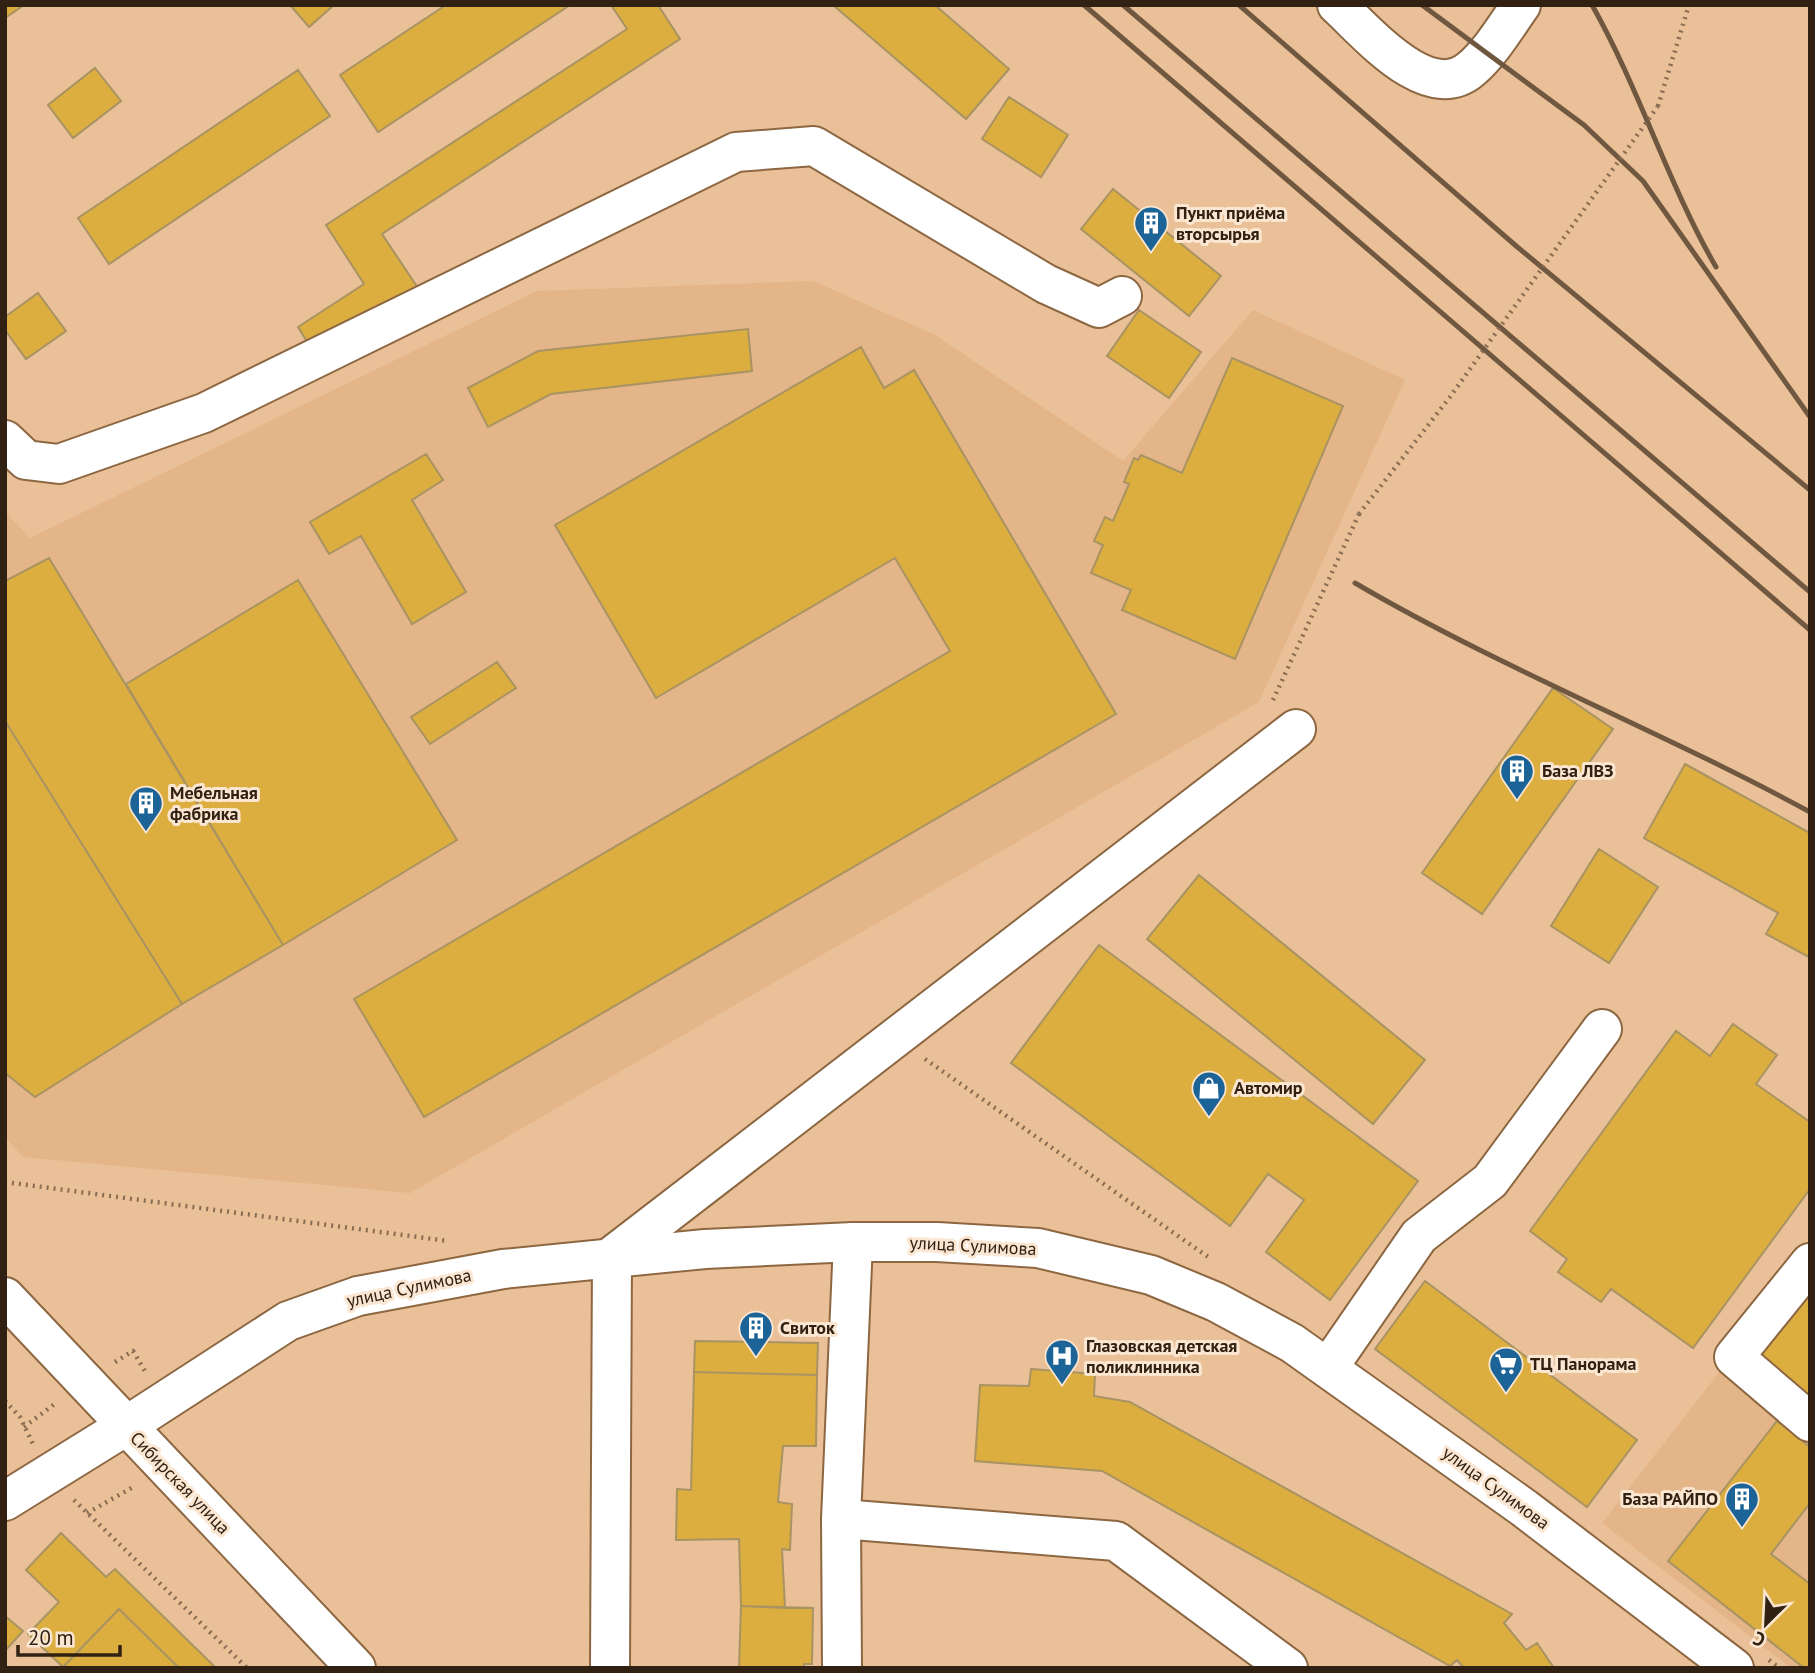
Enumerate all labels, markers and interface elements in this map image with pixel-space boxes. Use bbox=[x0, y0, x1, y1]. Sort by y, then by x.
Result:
place label: Пункт приёма вторсырья bbox=[1176, 201, 1285, 245]
building icon: Пункт приёма вторсырья bbox=[1132, 204, 1170, 253]
building icon: База ЛВЗ bbox=[1498, 752, 1536, 801]
place label: База ЛВЗ bbox=[1542, 759, 1614, 782]
place label: Мебельная фабрика bbox=[170, 781, 258, 825]
building icon: Мебельная фабрика bbox=[127, 784, 165, 833]
shop icon: Автомир bbox=[1190, 1069, 1228, 1118]
place label: Автомир bbox=[1234, 1076, 1303, 1099]
street label: улица Сулимова bbox=[909, 1231, 1037, 1260]
street label: улица Сулимова bbox=[344, 1263, 473, 1312]
building icon: Свиток bbox=[737, 1309, 775, 1358]
place label: Свиток bbox=[780, 1316, 835, 1339]
place label: Глазовская детская поликлинника bbox=[1086, 1334, 1237, 1378]
hospital icon: Глазовская детская поликлинника bbox=[1043, 1337, 1081, 1386]
supermarket icon: ТЦ Панорама bbox=[1487, 1345, 1525, 1394]
place label: ТЦ Панорама bbox=[1530, 1352, 1636, 1375]
street label: Сибирская улица bbox=[125, 1426, 235, 1539]
street label: улица Сулимова bbox=[1438, 1441, 1554, 1534]
building icon: База РАЙПО bbox=[1723, 1480, 1761, 1529]
place label: База РАЙПО bbox=[1622, 1487, 1718, 1510]
north arrow bbox=[1731, 1589, 1801, 1659]
scale bar bbox=[18, 1614, 119, 1658]
text: 20 m bbox=[28, 1624, 74, 1651]
text: С bbox=[1749, 1626, 1769, 1653]

